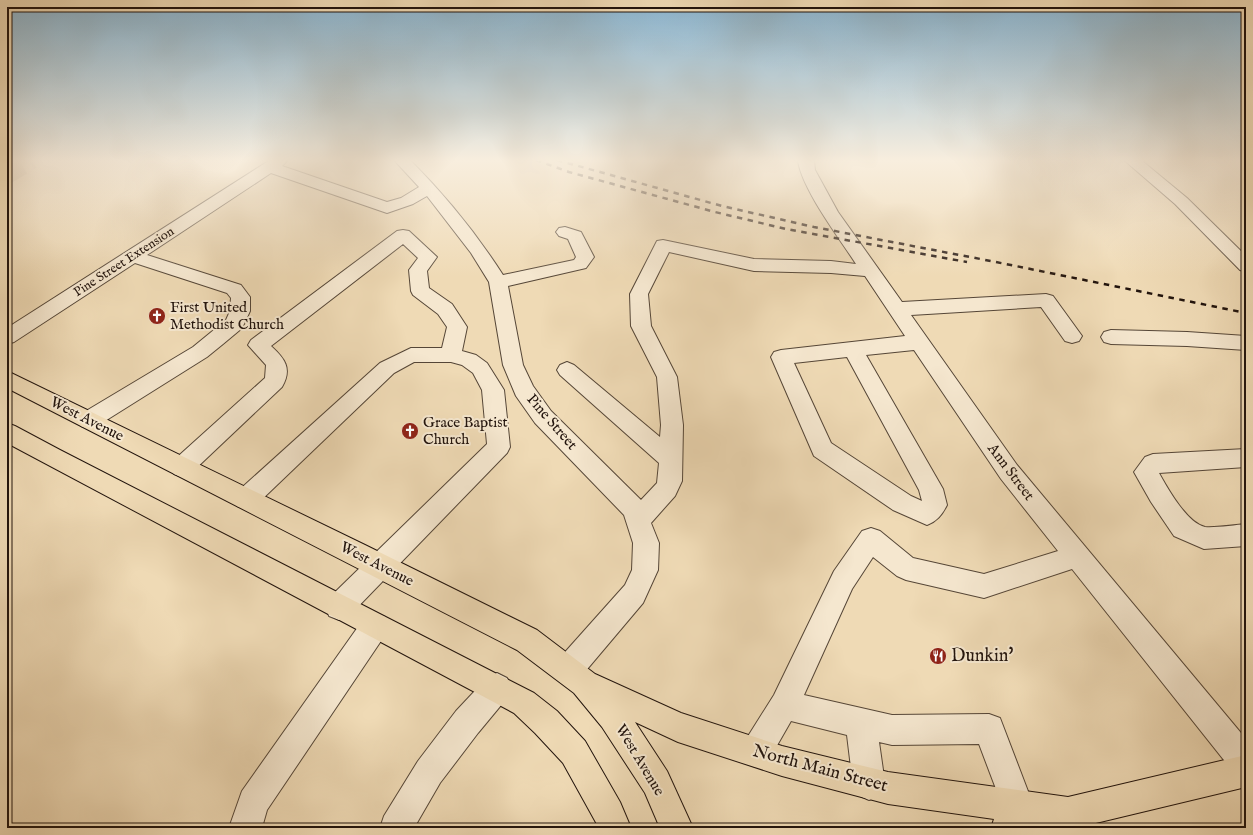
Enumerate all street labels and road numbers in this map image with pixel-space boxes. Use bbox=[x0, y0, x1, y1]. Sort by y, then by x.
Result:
street label: Pine Street Extension bbox=[71, 223, 178, 301]
street label: Pine Street bbox=[522, 390, 582, 454]
street label: West Avenue bbox=[47, 392, 127, 446]
street label: Ann Street bbox=[983, 439, 1039, 504]
street label: West Avenue bbox=[337, 537, 417, 591]
street label: West Avenue bbox=[611, 721, 669, 799]
street label: North Main Street bbox=[750, 740, 890, 798]

